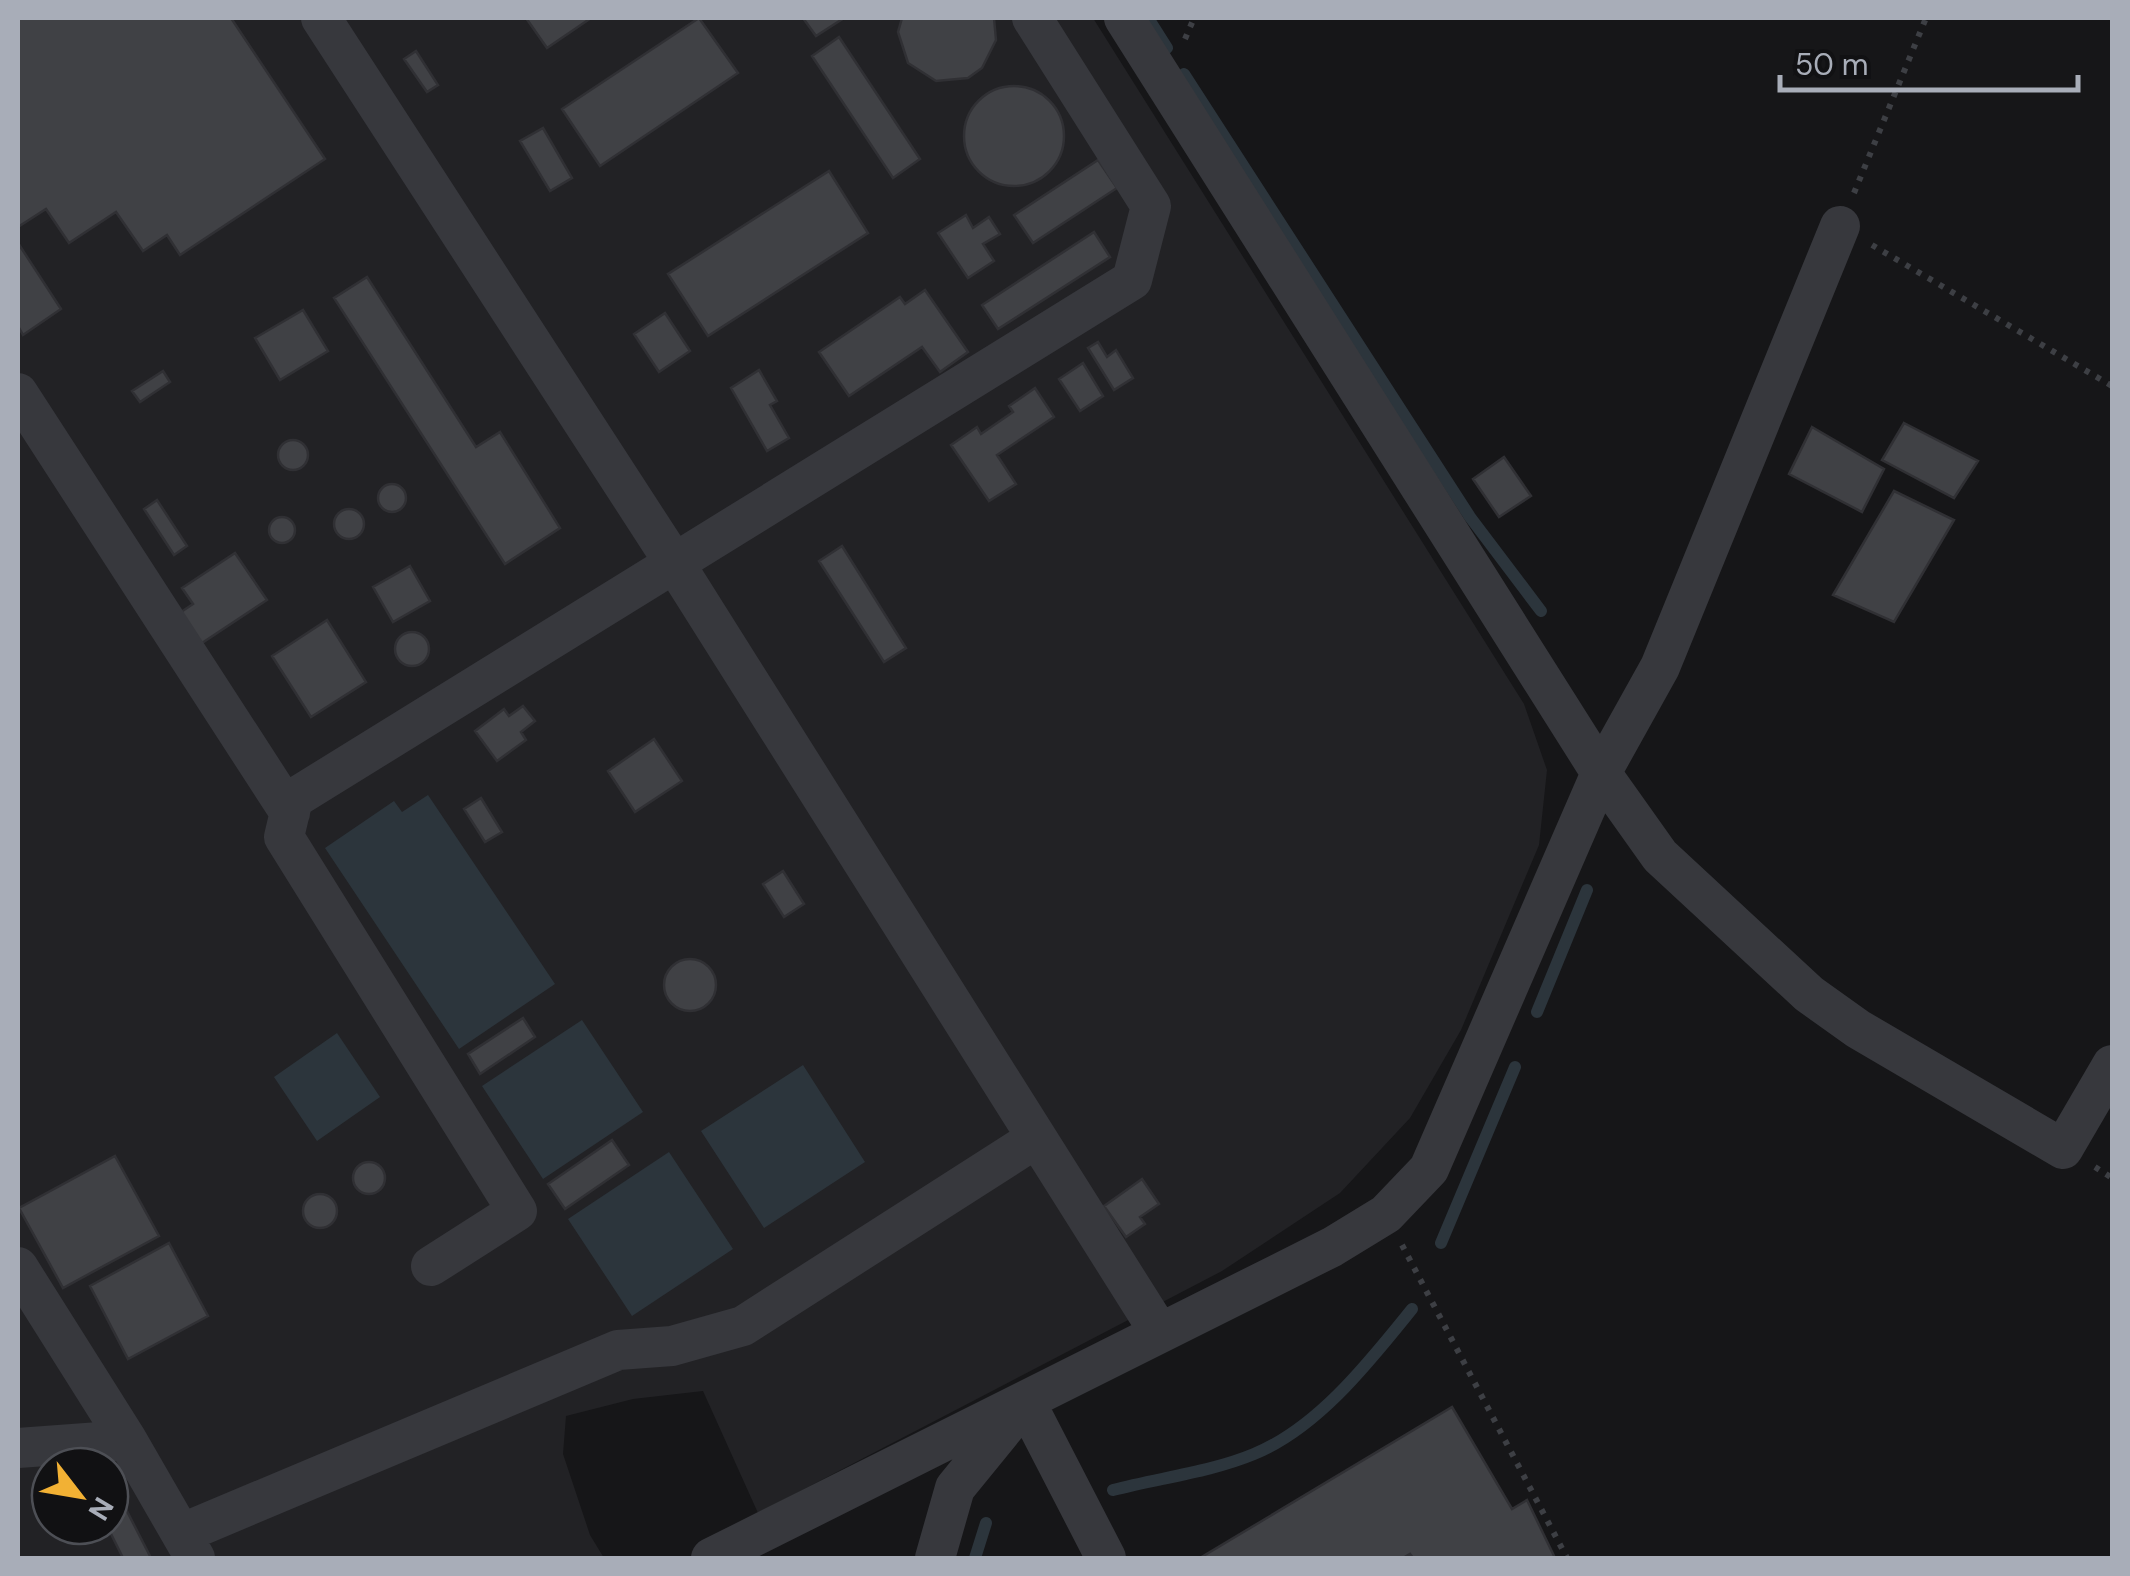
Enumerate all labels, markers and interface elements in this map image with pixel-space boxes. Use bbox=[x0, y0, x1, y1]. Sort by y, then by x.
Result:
scale bar bbox=[1780, 30, 2078, 92]
text: 50 m bbox=[1795, 45, 1869, 84]
north arrow bbox=[30, 1446, 130, 1546]
text: N bbox=[80, 1490, 122, 1527]

